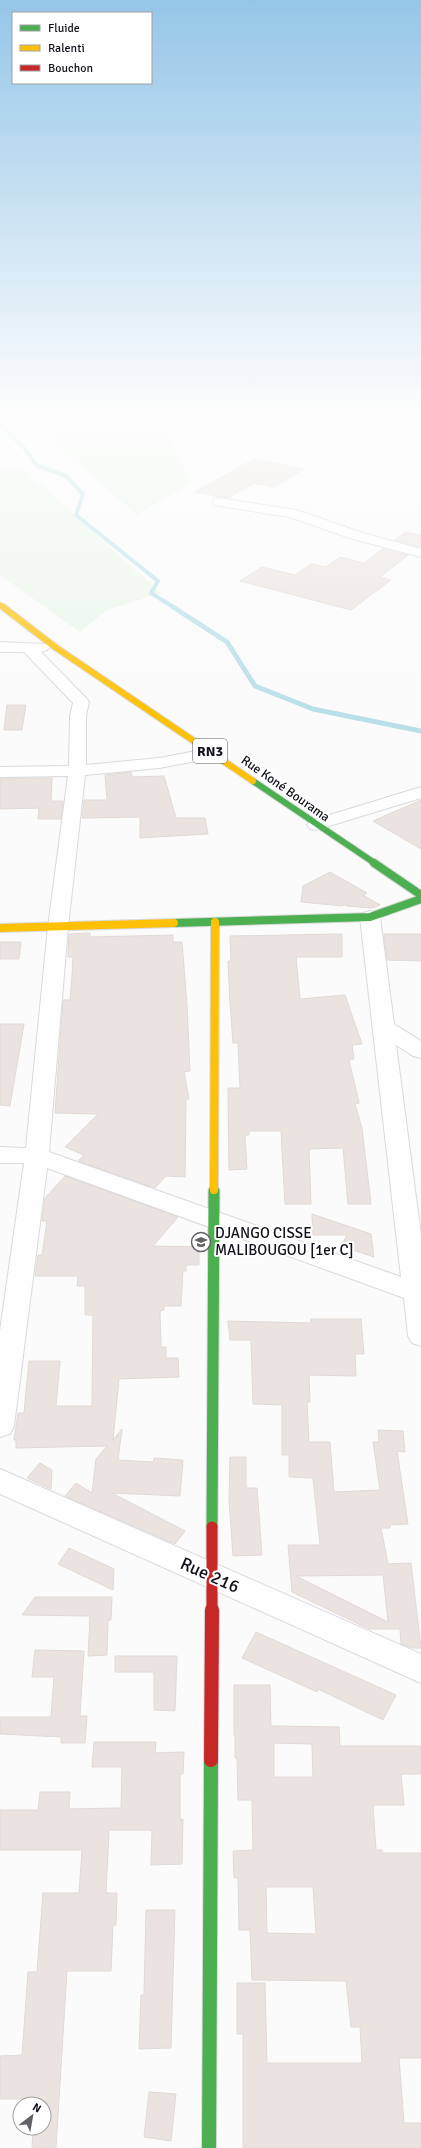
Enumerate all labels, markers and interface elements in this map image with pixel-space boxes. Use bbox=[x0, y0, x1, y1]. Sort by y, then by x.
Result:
legend bbox=[12, 12, 152, 84]
text: Fluide bbox=[48, 21, 80, 36]
text: Ralenti bbox=[48, 41, 85, 56]
text: Bouchon bbox=[48, 61, 93, 76]
road number: RN3 bbox=[193, 739, 227, 763]
street label: Rue Koné Bourama bbox=[238, 752, 333, 825]
place label: DJANGO CISSE MALIBOUGOU [1er C] bbox=[215, 1224, 354, 1259]
school or university icon: DJANGO CISSE MALIBOUGOU [1er C] bbox=[190, 1231, 212, 1253]
street label: Rue 216 bbox=[177, 1552, 243, 1598]
north arrow bbox=[12, 2096, 52, 2136]
text: N bbox=[30, 2100, 44, 2115]

